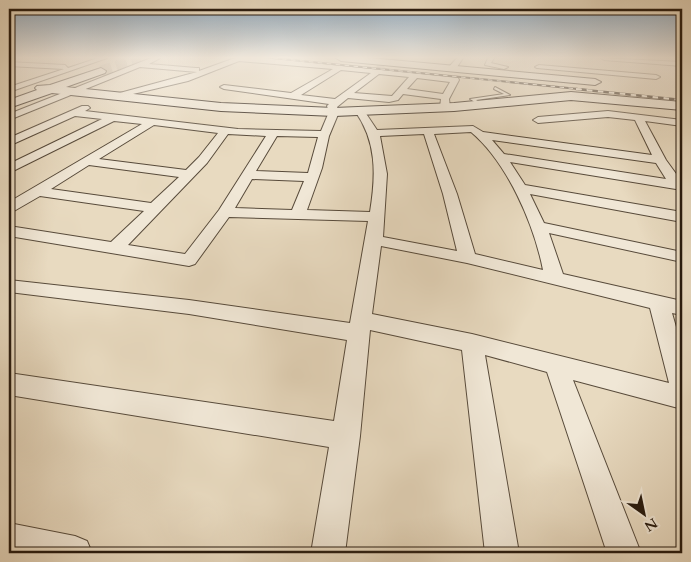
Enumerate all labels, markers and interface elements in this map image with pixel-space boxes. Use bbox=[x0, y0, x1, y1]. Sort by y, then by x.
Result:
north arrow bbox=[618, 490, 668, 540]
text: N bbox=[641, 513, 661, 536]

